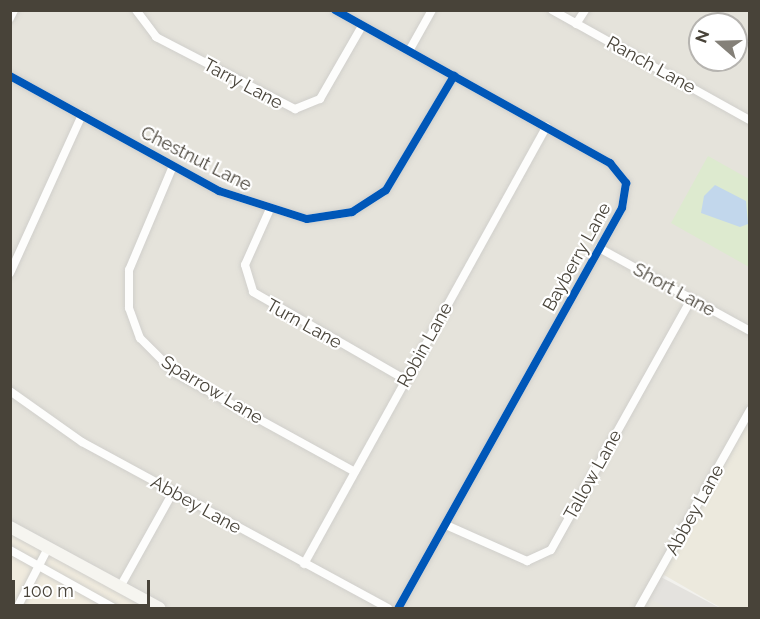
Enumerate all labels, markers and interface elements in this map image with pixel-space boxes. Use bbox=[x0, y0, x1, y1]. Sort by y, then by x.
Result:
north arrow bbox=[688, 12, 748, 72]
text: N bbox=[691, 27, 714, 45]
street label: Ranch Lane bbox=[603, 32, 699, 98]
street label: Tarry Lane bbox=[199, 54, 287, 114]
street label: Chestnut Lane bbox=[137, 122, 255, 196]
street label: Bayberry Lane bbox=[538, 199, 616, 315]
street label: Short Lane bbox=[629, 259, 719, 321]
street label: Turn Lane bbox=[262, 294, 346, 354]
street label: Robin Lane bbox=[393, 299, 457, 391]
street label: Sparrow Lane bbox=[157, 351, 267, 429]
street label: Tallow Lane bbox=[559, 426, 627, 524]
street label: Abbey Lane bbox=[661, 461, 729, 559]
street label: Abbey Lane bbox=[147, 471, 245, 539]
scale bar bbox=[15, 568, 153, 606]
text: 100 m bbox=[23, 580, 74, 601]

